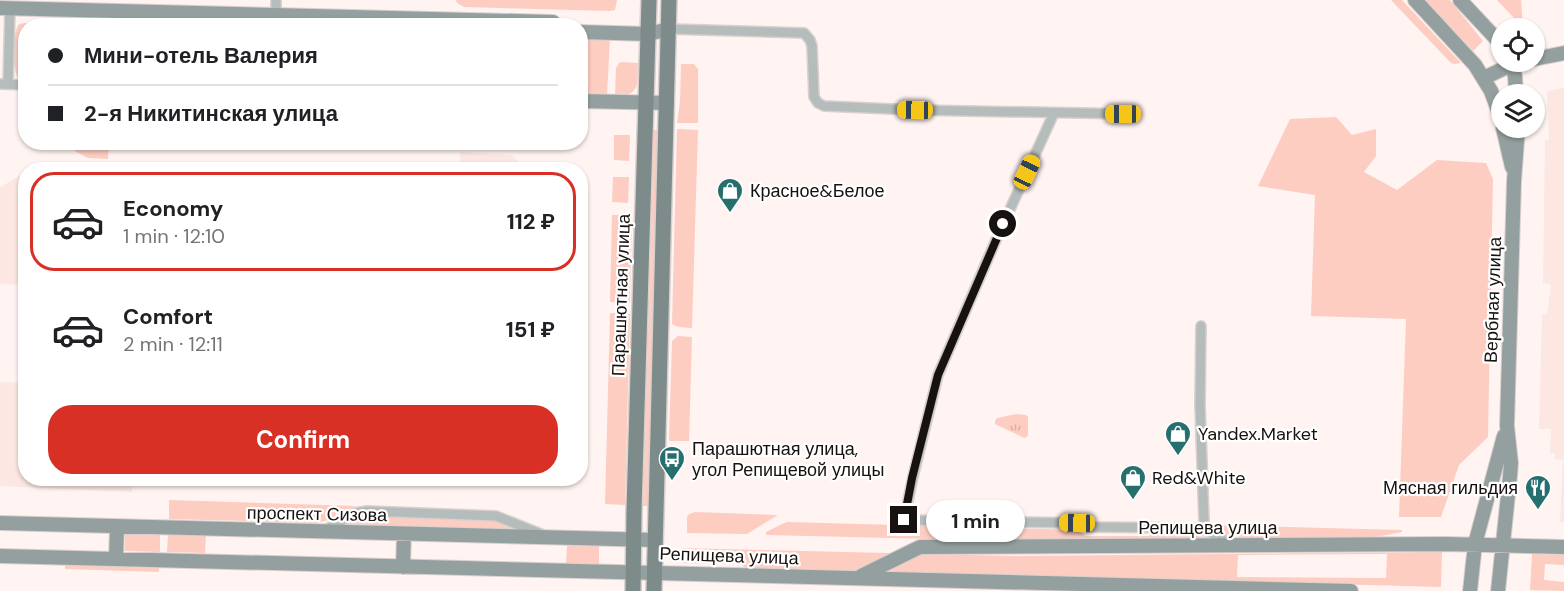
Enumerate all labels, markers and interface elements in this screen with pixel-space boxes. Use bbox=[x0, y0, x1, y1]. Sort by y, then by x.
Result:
map controls bbox=[1491, 18, 1545, 138]
button: locate bbox=[1491, 18, 1545, 72]
text: Мини-отель Валерия bbox=[84, 41, 318, 70]
button: layers bbox=[1491, 84, 1545, 138]
text: 2-я Никитинская улица bbox=[84, 99, 338, 128]
car bbox=[897, 101, 933, 119]
car bbox=[1105, 105, 1141, 123]
car bbox=[1011, 152, 1043, 192]
shop icon: Красное&Белое bbox=[715, 176, 745, 214]
place label: Красное&Белое bbox=[750, 179, 885, 203]
text: Economy bbox=[123, 194, 223, 223]
icon: car bbox=[51, 195, 105, 249]
text: 112 ₽ bbox=[507, 207, 555, 236]
route start bbox=[989, 210, 1016, 237]
street label: Парашютная улица bbox=[606, 212, 636, 377]
text: 1 min · 12:10 bbox=[123, 223, 225, 249]
street label: Вербная улица bbox=[1479, 235, 1507, 364]
text: Comfort bbox=[123, 302, 213, 331]
icon: car bbox=[51, 303, 105, 357]
text: 151 ₽ bbox=[506, 315, 555, 344]
text: 2 min · 12:11 bbox=[123, 331, 223, 357]
button: Confirm bbox=[48, 405, 558, 474]
shop icon: Yandex.Market bbox=[1163, 419, 1193, 457]
place label: Yandex.Market bbox=[1198, 422, 1318, 446]
place label: Парашютная улица, угол Репищевой улицы bbox=[692, 437, 884, 482]
bus stop icon: Парашютная улица, угол Репищевой улицы bbox=[657, 444, 687, 482]
shop icon: Red&White bbox=[1118, 463, 1148, 501]
place label: Red&White bbox=[1152, 466, 1245, 490]
restaurant icon: Мясная гильдия bbox=[1523, 473, 1553, 511]
place label: Мясная гильдия bbox=[1383, 476, 1518, 500]
callout: 1 min bbox=[925, 499, 1024, 541]
street label: проспект Сизова bbox=[247, 501, 388, 527]
route end bbox=[890, 506, 917, 533]
text: 1 min bbox=[951, 508, 1000, 534]
car bbox=[1059, 514, 1095, 532]
street label: Репищева улица bbox=[1138, 516, 1279, 540]
street label: Репищева улица bbox=[659, 542, 800, 570]

